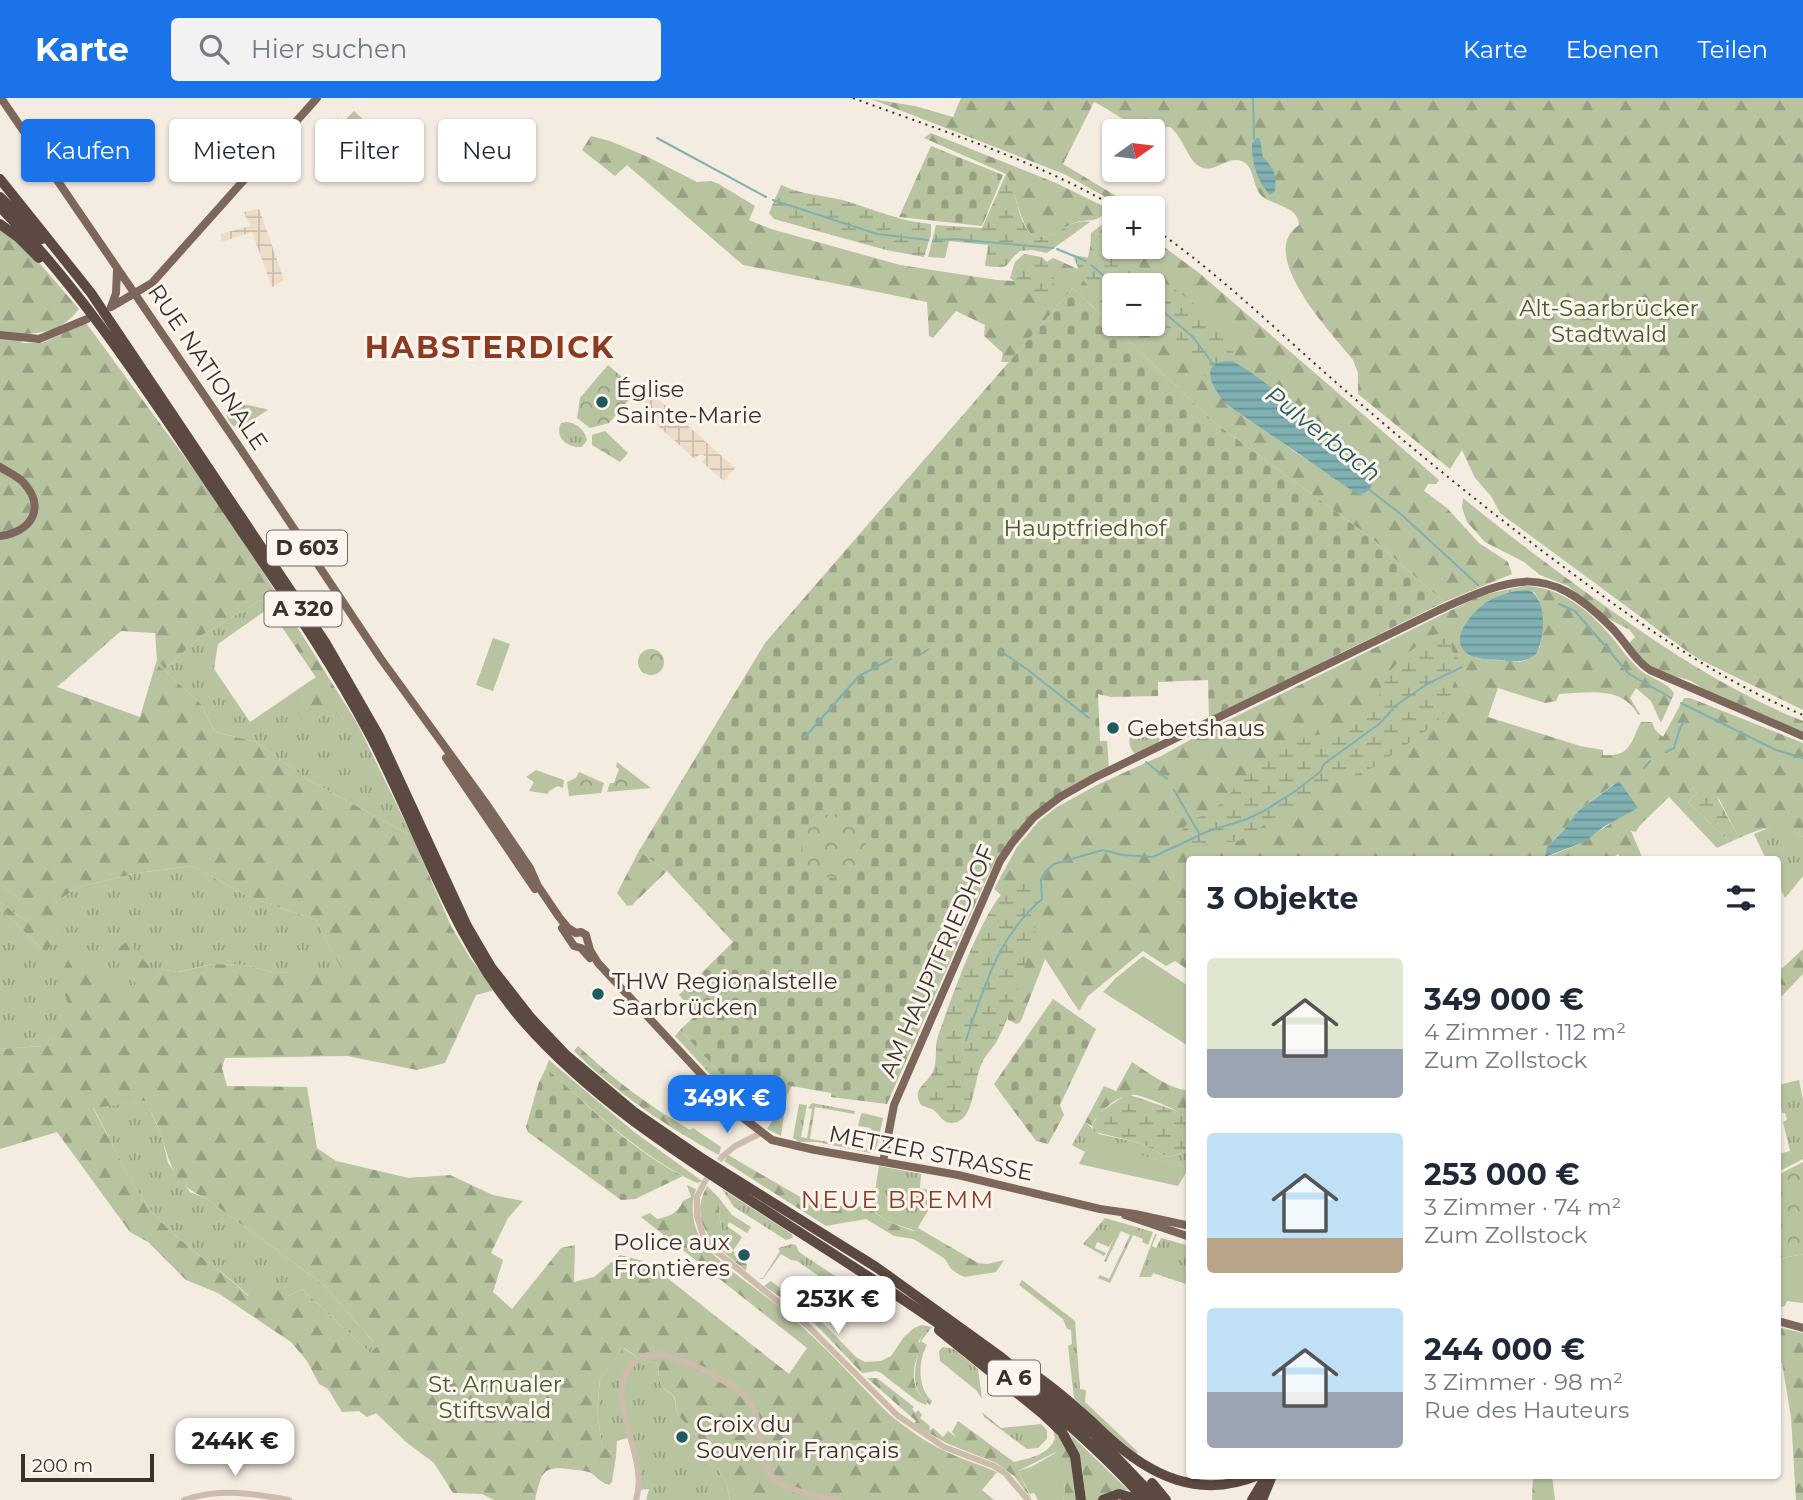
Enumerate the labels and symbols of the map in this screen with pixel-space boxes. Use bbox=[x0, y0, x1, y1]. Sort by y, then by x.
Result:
north arrow bbox=[1102, 119, 1166, 182]
street label: RUE NATIONALE bbox=[142, 279, 274, 455]
park label: Alt-Saarbrücker Stadtwald bbox=[1519, 294, 1699, 348]
district label: HABSTERDICK bbox=[365, 329, 615, 366]
place label: Église Sainte-Marie bbox=[616, 375, 762, 429]
water label: Pulverbach bbox=[1260, 380, 1387, 488]
marker: Église Sainte-Marie bbox=[594, 394, 610, 410]
park label: Hauptfriedhof bbox=[1004, 514, 1168, 542]
road number: D 603 bbox=[267, 531, 347, 566]
road number: A 320 bbox=[264, 592, 342, 626]
place label: Gebetshaus bbox=[1127, 714, 1265, 742]
marker: Gebetshaus bbox=[1105, 720, 1121, 736]
street label: AM HAUPTFRIEDHOF bbox=[873, 840, 1001, 1082]
place label: THW Regionalstelle Saarbrücken bbox=[612, 967, 838, 1021]
marker: THW Regionalstelle Saarbrücken bbox=[590, 986, 606, 1002]
pin: 349K € bbox=[670, 1076, 784, 1135]
street label: METZER STRASSE bbox=[826, 1119, 1036, 1187]
district label: NEUE BREMM bbox=[801, 1185, 995, 1214]
place label: Police aux Frontières bbox=[613, 1228, 730, 1282]
marker: Police aux Frontières bbox=[736, 1247, 752, 1263]
pin: 253K € bbox=[781, 1276, 895, 1336]
road number: A 6 bbox=[988, 1360, 1040, 1396]
park label: St. Arnualer Stiftswald bbox=[428, 1370, 562, 1424]
place label: Croix du Souvenir Français bbox=[696, 1410, 899, 1464]
pin: 244K € bbox=[178, 1418, 292, 1478]
marker: Croix du Souvenir Français bbox=[674, 1429, 690, 1445]
scale bar bbox=[21, 1451, 154, 1483]

